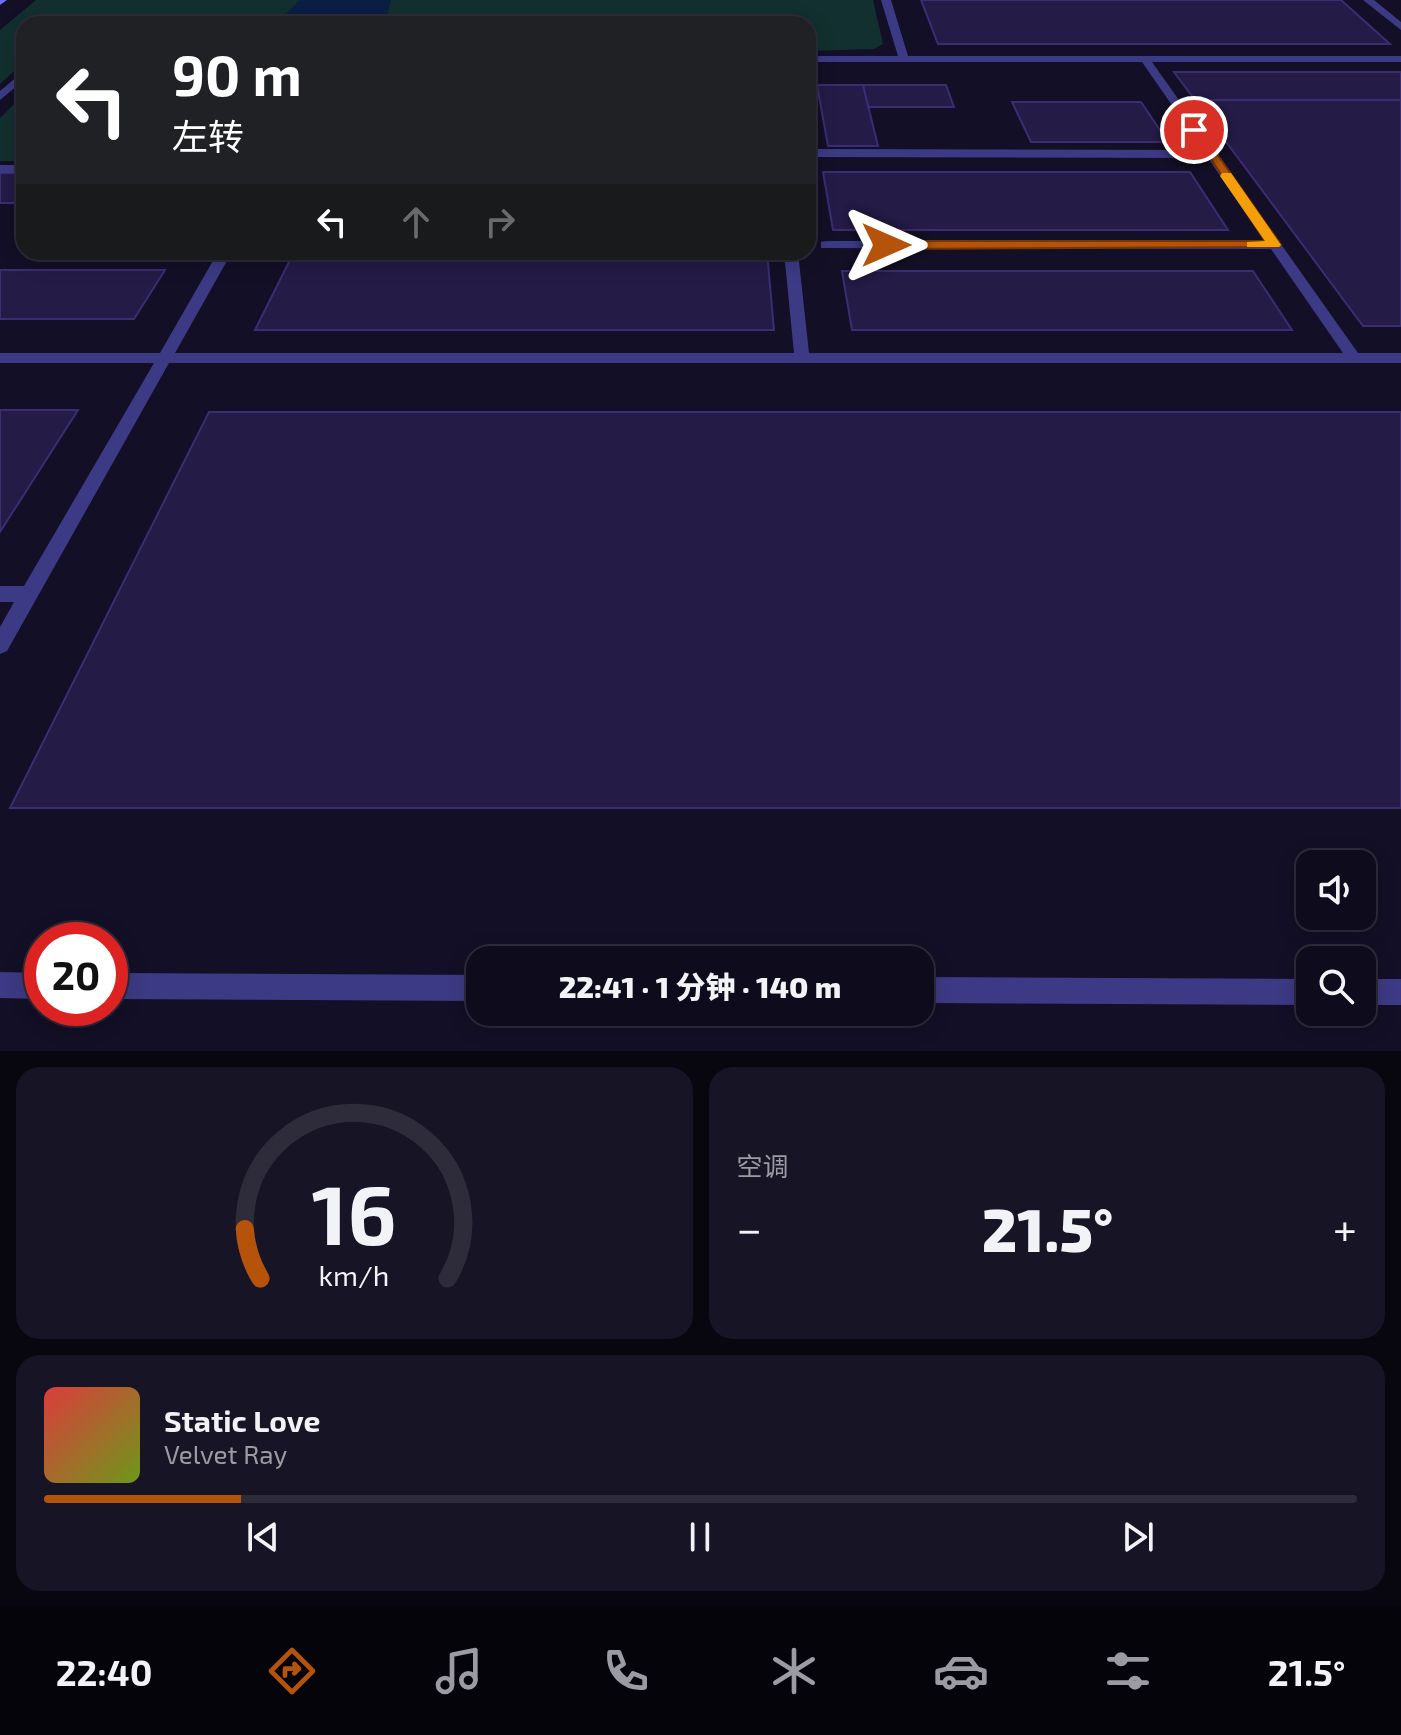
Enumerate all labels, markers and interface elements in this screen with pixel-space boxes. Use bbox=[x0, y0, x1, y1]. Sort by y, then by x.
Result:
text: 90 m bbox=[172, 40, 302, 107]
icon: left bbox=[40, 48, 144, 152]
pin bbox=[1160, 96, 1228, 164]
icon: arrive bbox=[1172, 108, 1216, 152]
text: 左转 bbox=[172, 114, 244, 157]
icon: left bbox=[310, 200, 354, 244]
icon: ahead bbox=[394, 200, 438, 244]
icon: right bbox=[478, 200, 522, 244]
position arrow bbox=[844, 203, 928, 287]
map controls bbox=[1296, 850, 1376, 1026]
button: sound bbox=[1296, 850, 1376, 930]
speed limit sign: 20 bbox=[24, 922, 128, 1026]
button: search bbox=[1296, 946, 1376, 1026]
text: 22:41 · 1 分钟 · 140 m bbox=[559, 968, 841, 1004]
text: 空调 bbox=[737, 1150, 789, 1181]
text: 16 bbox=[312, 1162, 397, 1262]
text: 21.5° bbox=[982, 1192, 1113, 1264]
text: − bbox=[737, 1201, 762, 1254]
text: + bbox=[1333, 1201, 1357, 1254]
text: km/h bbox=[319, 1257, 390, 1292]
text: Static Love bbox=[164, 1402, 320, 1438]
text: Velvet Ray bbox=[164, 1438, 287, 1469]
icon: previous bbox=[241, 1515, 285, 1559]
icon: pause bbox=[678, 1515, 722, 1559]
icon: next bbox=[1116, 1515, 1160, 1559]
icon: directions bbox=[264, 1643, 320, 1699]
icon: music bbox=[431, 1643, 487, 1699]
icon: phone bbox=[598, 1643, 654, 1699]
icon: climate bbox=[766, 1643, 822, 1699]
icon: car bbox=[933, 1643, 989, 1699]
icon: filters bbox=[1100, 1643, 1156, 1699]
text: 22:40 bbox=[56, 1650, 152, 1693]
text: 21.5° bbox=[1268, 1650, 1345, 1693]

